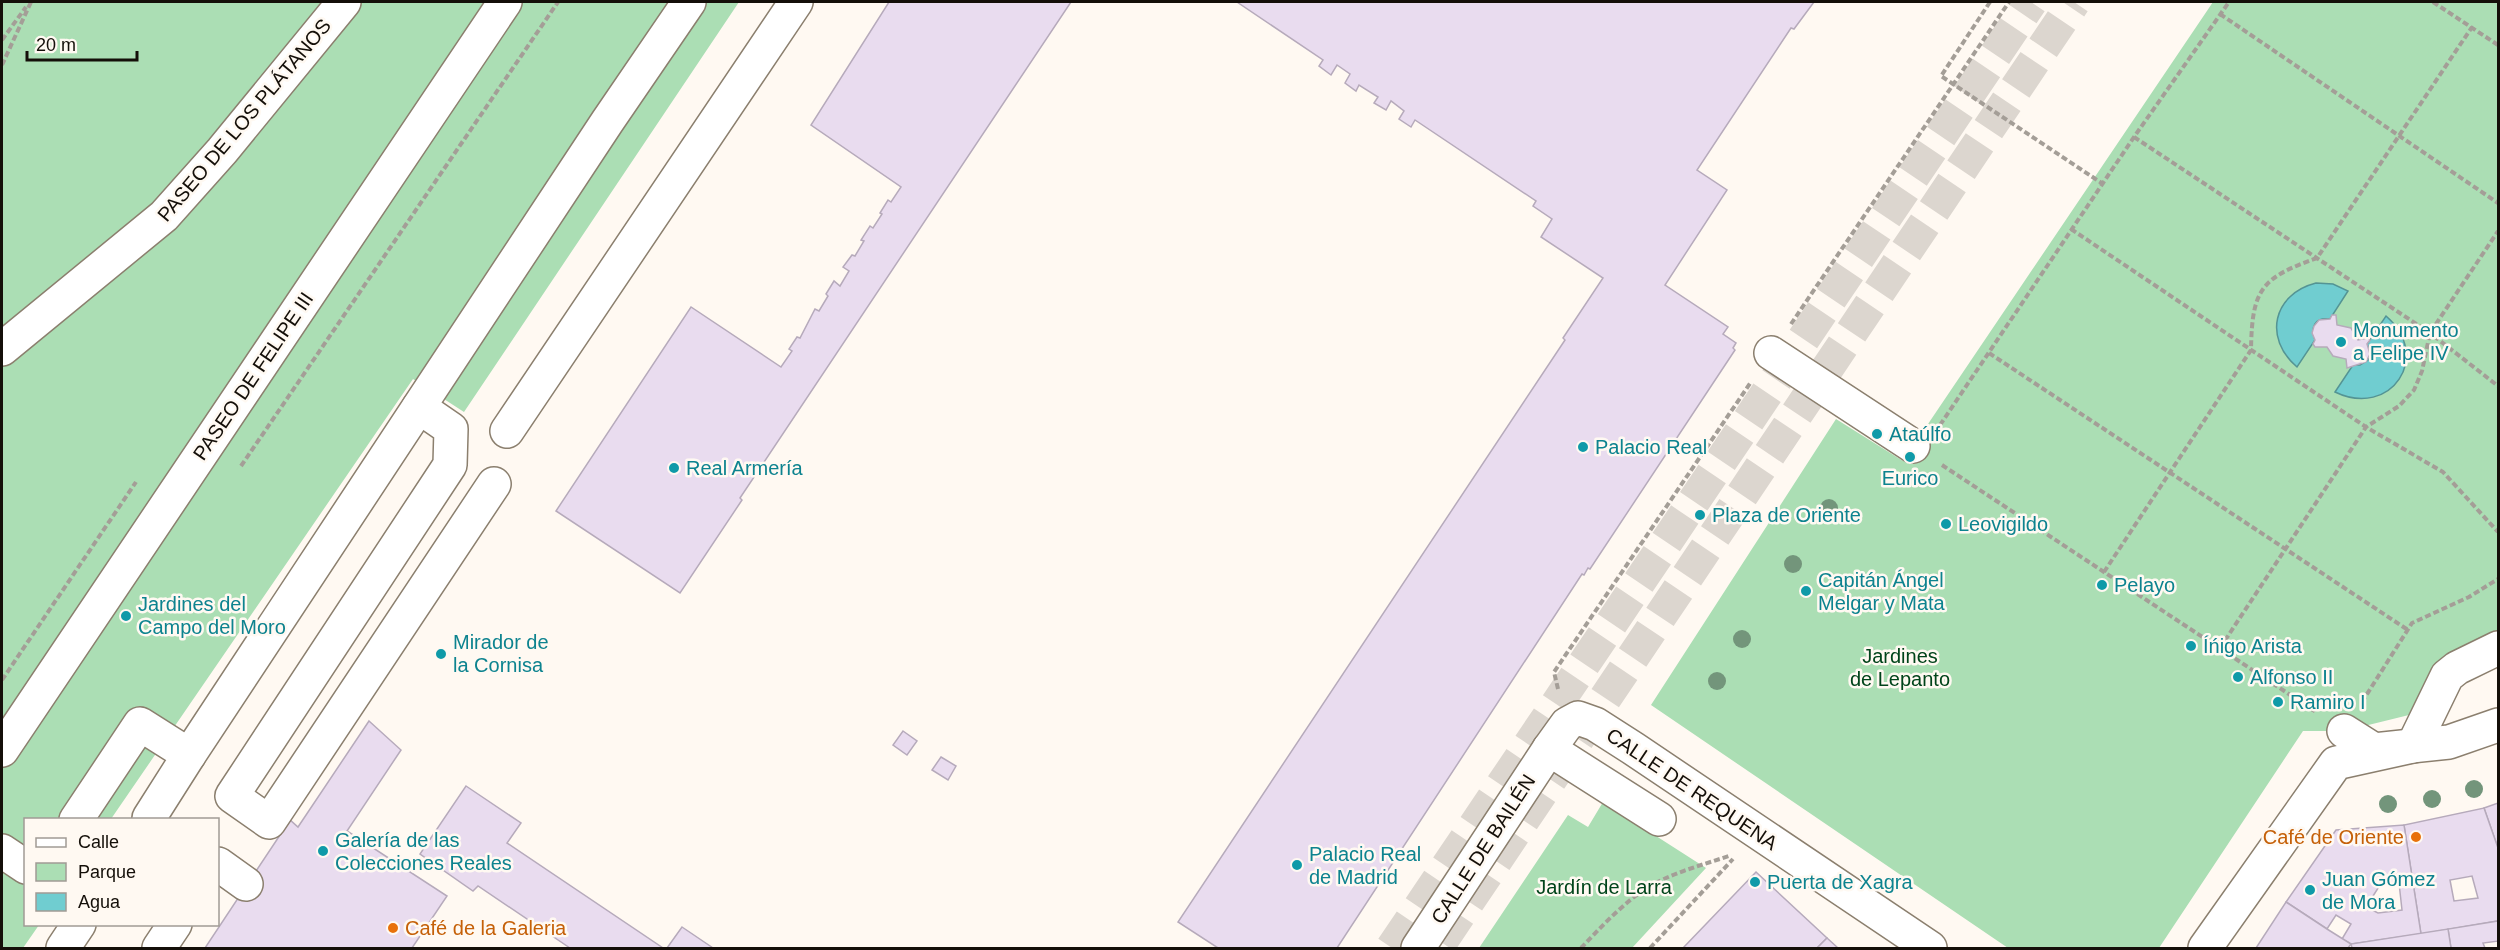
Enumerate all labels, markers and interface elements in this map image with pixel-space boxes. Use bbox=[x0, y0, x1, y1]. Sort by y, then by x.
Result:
street label: PASEO DE LOS PLÁTANOS bbox=[153, 14, 335, 226]
scale bar bbox=[27, 24, 136, 62]
text: 20 m bbox=[36, 35, 76, 55]
street label: PASEO DE FELIPE III bbox=[189, 288, 317, 464]
place label: Monumento a Felipe IV bbox=[2353, 319, 2459, 364]
marker: Monumento a Felipe IV bbox=[2334, 335, 2348, 349]
place label: Ataúlfo bbox=[1889, 423, 1951, 445]
marker: Ataúlfo bbox=[1870, 427, 1884, 441]
place label: Palacio Real bbox=[1595, 436, 1707, 458]
marker: Palacio Real bbox=[1576, 440, 1590, 454]
marker: Eurico bbox=[1903, 450, 1917, 464]
place label: Real Armería bbox=[686, 457, 804, 479]
marker: Real Armería bbox=[667, 461, 681, 475]
place label: Eurico bbox=[1882, 467, 1938, 489]
place label: Plaza de Oriente bbox=[1712, 504, 1861, 526]
marker: Plaza de Oriente bbox=[1693, 508, 1707, 522]
place label: Leovigildo bbox=[1958, 513, 2048, 535]
marker: Leovigildo bbox=[1939, 517, 1953, 531]
place label: Capitán Ángel Melgar y Mata bbox=[1818, 569, 1946, 614]
place label: Pelayo bbox=[2114, 574, 2175, 596]
marker: Pelayo bbox=[2095, 578, 2109, 592]
marker: Capitán Ángel Melgar y Mata bbox=[1799, 584, 1813, 598]
place label: Jardines del Campo del Moro bbox=[138, 593, 286, 638]
marker: Jardines del Campo del Moro bbox=[119, 609, 133, 623]
place label: Mirador de la Cornisa bbox=[453, 631, 549, 676]
place label: Íńigo Arista bbox=[2203, 635, 2303, 657]
marker: Íńigo Arista bbox=[2184, 639, 2198, 653]
park label: Jardines de Lepanto bbox=[1850, 645, 1950, 690]
marker: Mirador de la Cornisa bbox=[434, 647, 448, 661]
place label: Alfonso II bbox=[2250, 666, 2333, 688]
marker: Alfonso II bbox=[2231, 670, 2245, 684]
place label: Ramiro I bbox=[2290, 691, 2366, 713]
marker: Ramiro I bbox=[2271, 695, 2285, 709]
street label: CALLE DE REQUENA bbox=[1602, 724, 1782, 855]
street label: CALLE DE BAILÉN bbox=[1427, 770, 1539, 928]
legend bbox=[24, 818, 219, 926]
place label: Café de Oriente bbox=[2263, 826, 2404, 848]
place label: Galería de las Colecciones Reales bbox=[335, 829, 512, 874]
marker: Café de Oriente bbox=[2409, 830, 2423, 844]
text: Calle bbox=[78, 832, 119, 852]
place label: Palacio Real de Madrid bbox=[1309, 843, 1421, 888]
marker: Galería de las Colecciones Reales bbox=[316, 844, 330, 858]
marker: Palacio Real de Madrid bbox=[1290, 858, 1304, 872]
text: Parque bbox=[78, 862, 136, 882]
place label: Juan Gómez de Mora bbox=[2322, 868, 2435, 913]
place label: Puerta de Xagra bbox=[1767, 871, 1914, 893]
marker: Puerta de Xagra bbox=[1748, 875, 1762, 889]
park label: Jardín de Larra bbox=[1536, 876, 1673, 898]
marker: Juan Gómez de Mora bbox=[2303, 883, 2317, 897]
text: Agua bbox=[78, 892, 121, 912]
place label: Café de la Galeria bbox=[405, 917, 567, 939]
marker: Café de la Galeria bbox=[386, 921, 400, 935]

